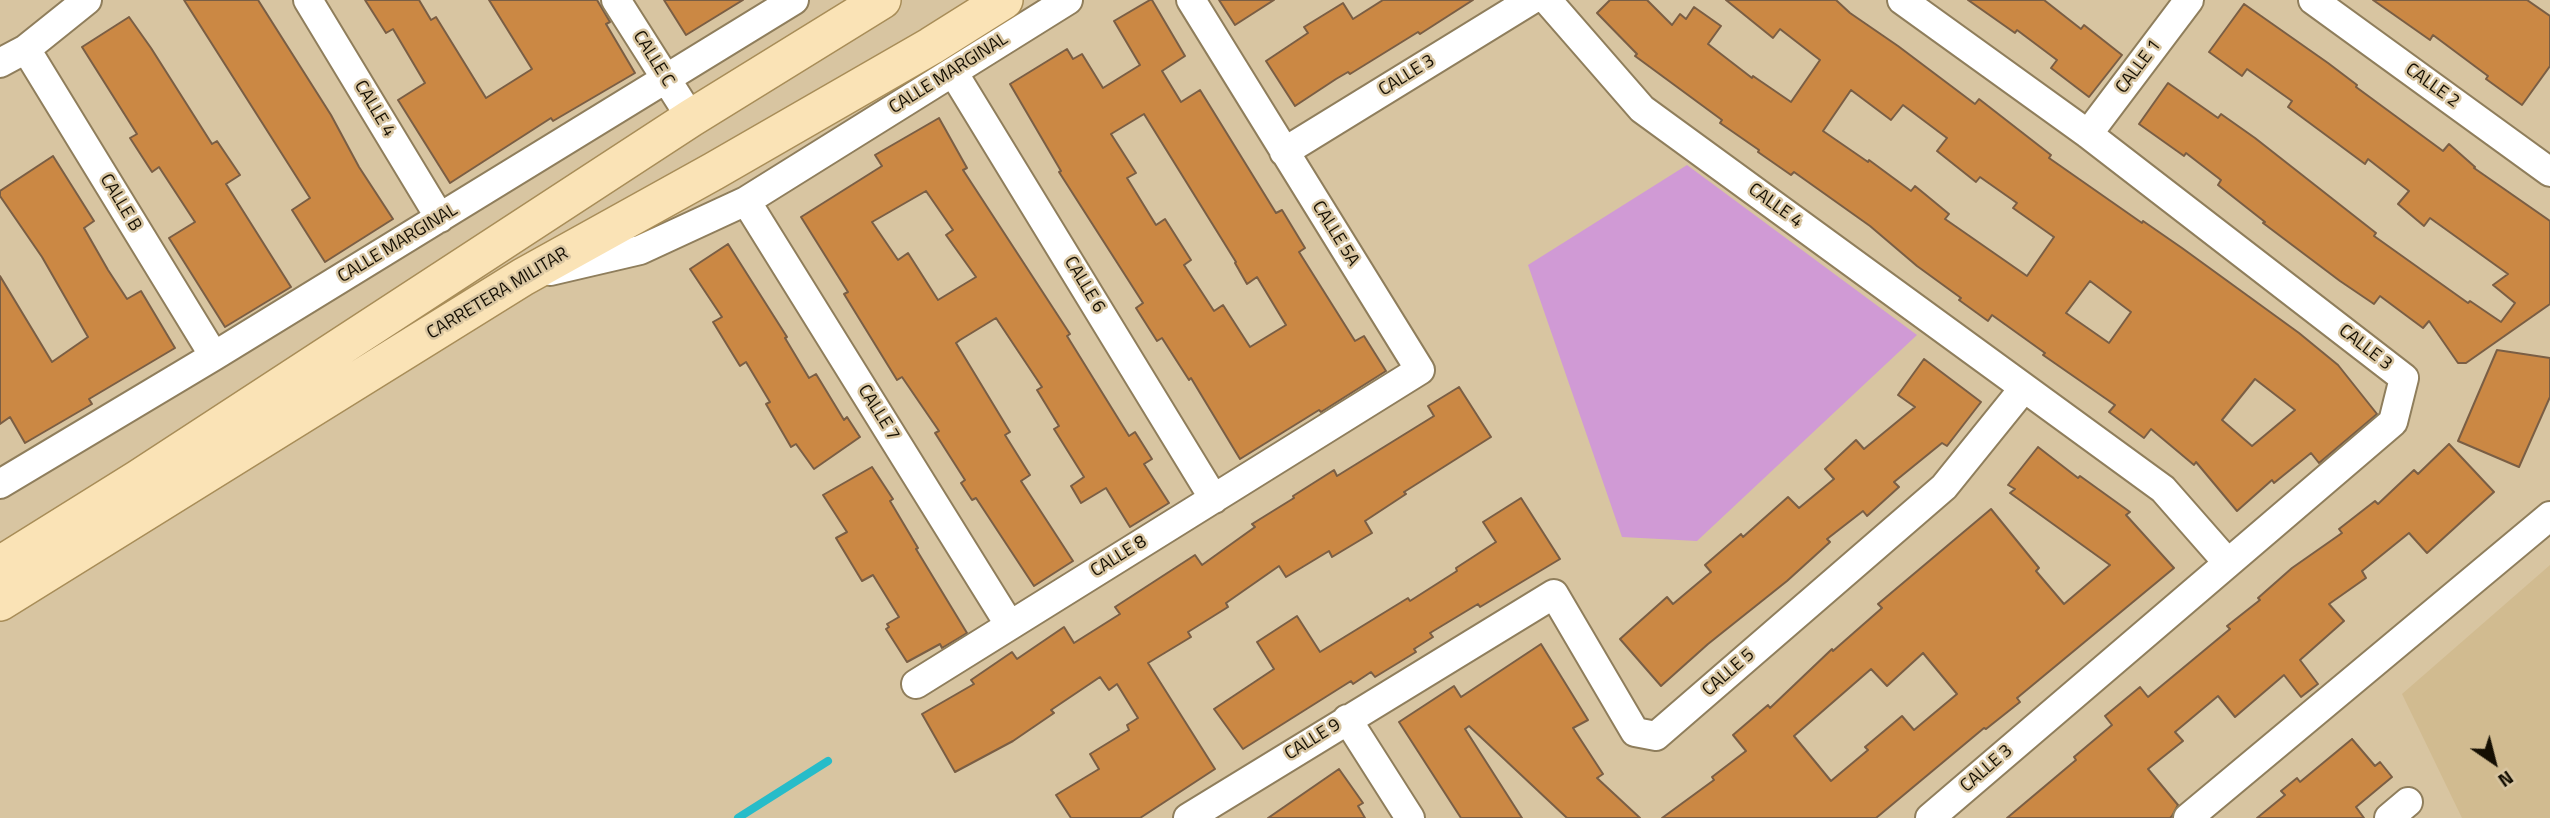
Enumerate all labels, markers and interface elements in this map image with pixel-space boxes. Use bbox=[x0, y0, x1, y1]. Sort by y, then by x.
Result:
street label: CALLE C bbox=[628, 27, 678, 91]
street label: CALLE MARGINAL bbox=[886, 29, 1012, 119]
street label: CALLE 1 bbox=[2112, 36, 2166, 98]
street label: CALLE 3 bbox=[1375, 50, 1439, 102]
street label: CALLE 2 bbox=[2401, 59, 2463, 113]
street label: CALLE 4 bbox=[349, 77, 399, 141]
street label: CALLE B bbox=[95, 171, 145, 235]
street label: CALLE 4 bbox=[1744, 179, 1806, 233]
street label: CALLE 5A bbox=[1307, 198, 1363, 270]
street label: CALLE MARGINAL bbox=[334, 200, 462, 288]
street label: CARRETERA MILITAR bbox=[424, 243, 572, 345]
street label: CALLE 6 bbox=[1059, 253, 1109, 317]
street label: CALLE 3 bbox=[2334, 320, 2396, 376]
street label: CALLE 7 bbox=[852, 381, 904, 445]
street label: CALLE 8 bbox=[1087, 531, 1151, 583]
street label: CALLE 5 bbox=[1699, 645, 1759, 701]
street label: CALLE 9 bbox=[1281, 714, 1345, 766]
north arrow bbox=[2459, 727, 2529, 797]
street label: CALLE 3 bbox=[1957, 741, 2017, 797]
text: N bbox=[2493, 764, 2520, 795]

